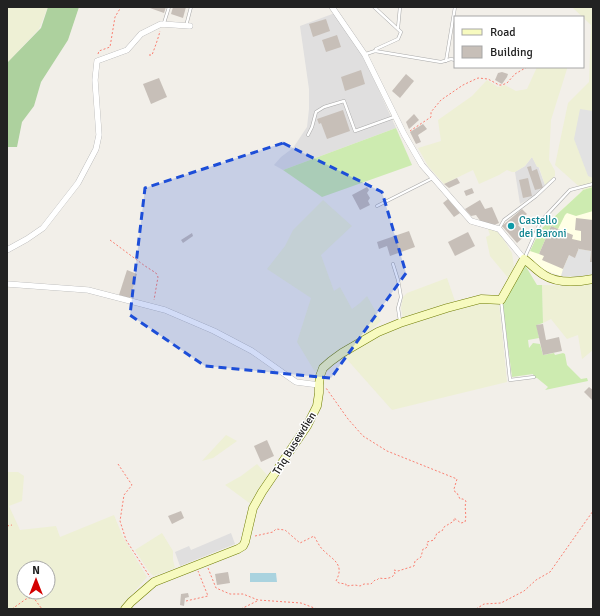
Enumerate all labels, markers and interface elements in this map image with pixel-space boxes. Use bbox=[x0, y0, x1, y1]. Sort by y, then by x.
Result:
legend bbox=[454, 16, 584, 68]
text: Road bbox=[490, 25, 516, 40]
text: Building bbox=[490, 45, 533, 60]
place label: Castello dei Baroni bbox=[519, 214, 567, 240]
marker: Castello dei Baroni bbox=[506, 221, 516, 231]
street label: Triq Busewdien bbox=[270, 410, 319, 477]
north arrow bbox=[16, 560, 56, 600]
text: N bbox=[32, 564, 40, 577]

